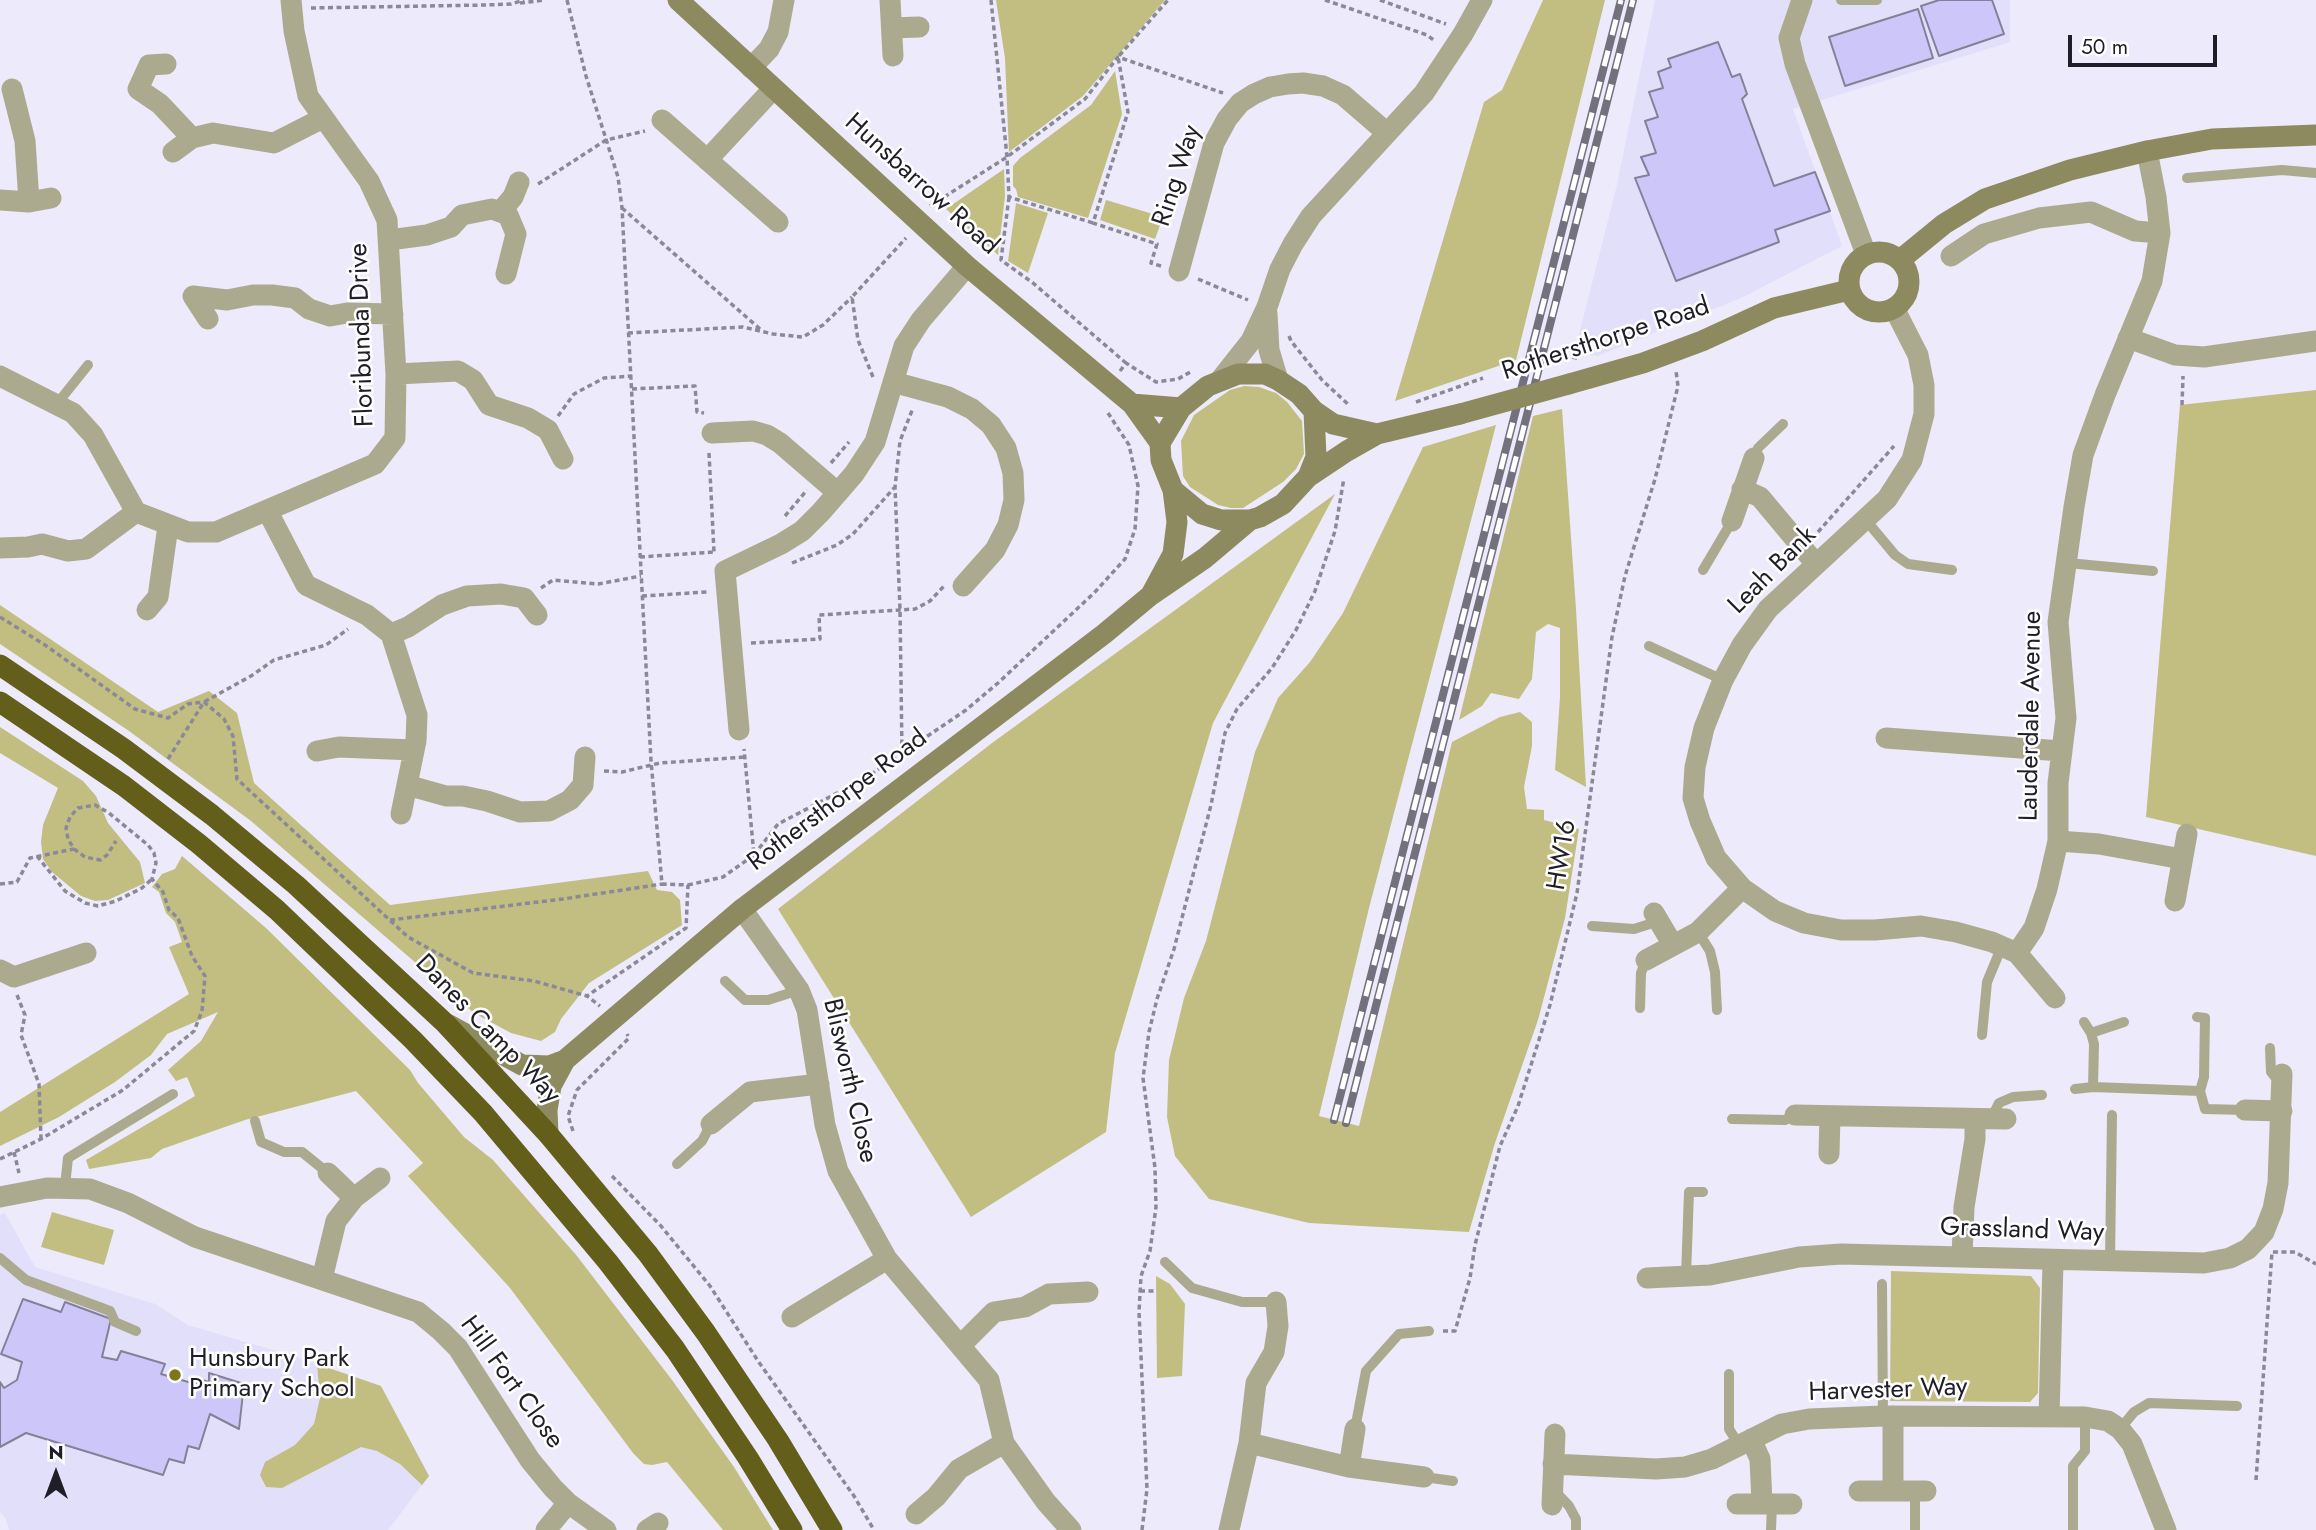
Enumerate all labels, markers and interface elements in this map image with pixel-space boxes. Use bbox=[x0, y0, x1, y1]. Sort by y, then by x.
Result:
scale bar bbox=[2071, 21, 2220, 65]
text: 50 m bbox=[2081, 32, 2128, 62]
street label: Hunsbarrow Road bbox=[838, 108, 1004, 262]
street label: Ring Way bbox=[1147, 121, 1209, 231]
street label: Floribunda Drive bbox=[344, 243, 382, 427]
street label: Rothersthorpe Road bbox=[1498, 292, 1714, 388]
street label: Leah Bank bbox=[1723, 521, 1823, 621]
street label: Lauderdale Avenue bbox=[2015, 611, 2049, 821]
street label: Rothersthorpe Road bbox=[742, 723, 934, 879]
street label: HW16 bbox=[1542, 817, 1584, 893]
street label: Danes Camp Way bbox=[408, 949, 566, 1111]
street label: Blisworth Close bbox=[815, 996, 883, 1166]
street label: Grassland Way bbox=[1939, 1213, 2105, 1249]
street label: Hill Fort Close bbox=[452, 1311, 570, 1455]
place label: Hunsbury Park Primary School bbox=[189, 1344, 355, 1406]
marker: Hunsbury Park Primary School bbox=[167, 1367, 183, 1383]
street label: Harvester Way bbox=[1808, 1373, 1968, 1409]
north arrow bbox=[21, 1439, 91, 1509]
text: N bbox=[48, 1439, 64, 1466]

